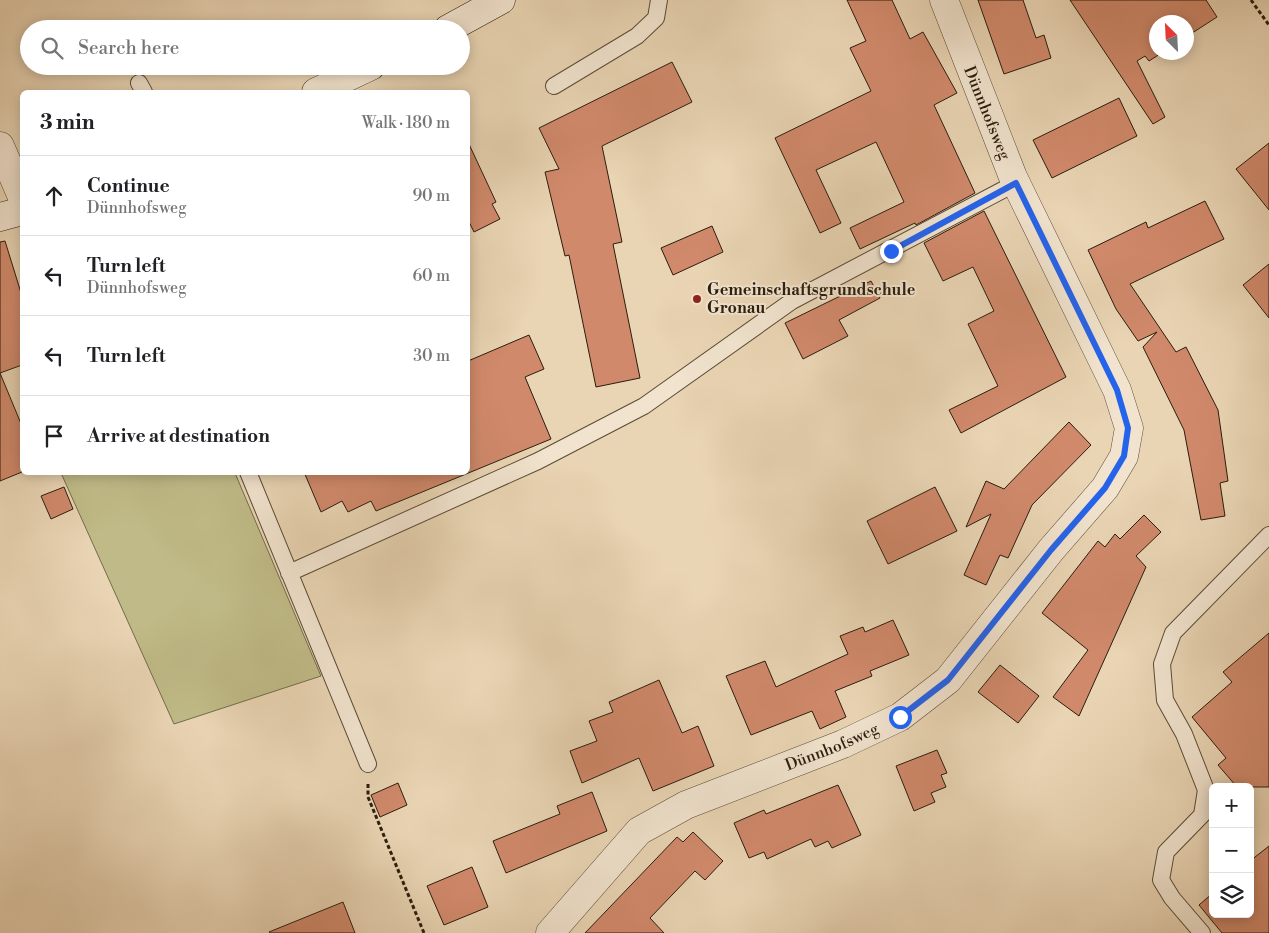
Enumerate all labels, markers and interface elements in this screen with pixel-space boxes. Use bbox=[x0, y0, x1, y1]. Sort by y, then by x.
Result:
north arrow bbox=[1149, 15, 1194, 60]
search box bbox=[20, 20, 470, 75]
icon: search bbox=[38, 34, 66, 62]
text: Search here bbox=[78, 36, 179, 60]
street label: Dünnhofsweg bbox=[959, 63, 1015, 163]
text: 3 min bbox=[40, 110, 95, 136]
text: Walk · 180 m bbox=[362, 113, 450, 133]
text: Continue bbox=[87, 174, 170, 198]
icon: ahead bbox=[40, 182, 68, 210]
text: 90 m bbox=[412, 186, 450, 206]
text: Dünnhofsweg bbox=[87, 198, 186, 218]
route end bbox=[880, 240, 903, 263]
text: Turn left bbox=[87, 254, 166, 278]
icon: left bbox=[40, 262, 68, 290]
text: 60 m bbox=[412, 266, 450, 286]
text: Dünnhofsweg bbox=[87, 278, 186, 298]
place label: Gemeinschaftsgrundschule Gronau bbox=[707, 280, 916, 318]
marker: Gemeinschaftsgrundschule Gronau bbox=[691, 293, 703, 305]
icon: left bbox=[40, 342, 68, 370]
text: Turn left bbox=[87, 344, 166, 368]
text: 30 m bbox=[413, 346, 450, 366]
icon: arrive bbox=[40, 422, 68, 450]
text: Arrive at destination bbox=[87, 424, 270, 448]
route start bbox=[889, 706, 912, 729]
street label: Dünnhofsweg bbox=[782, 718, 882, 776]
map controls bbox=[1209, 783, 1254, 918]
button: + bbox=[1209, 783, 1254, 828]
button: − bbox=[1209, 828, 1254, 873]
button: layers bbox=[1209, 873, 1254, 918]

